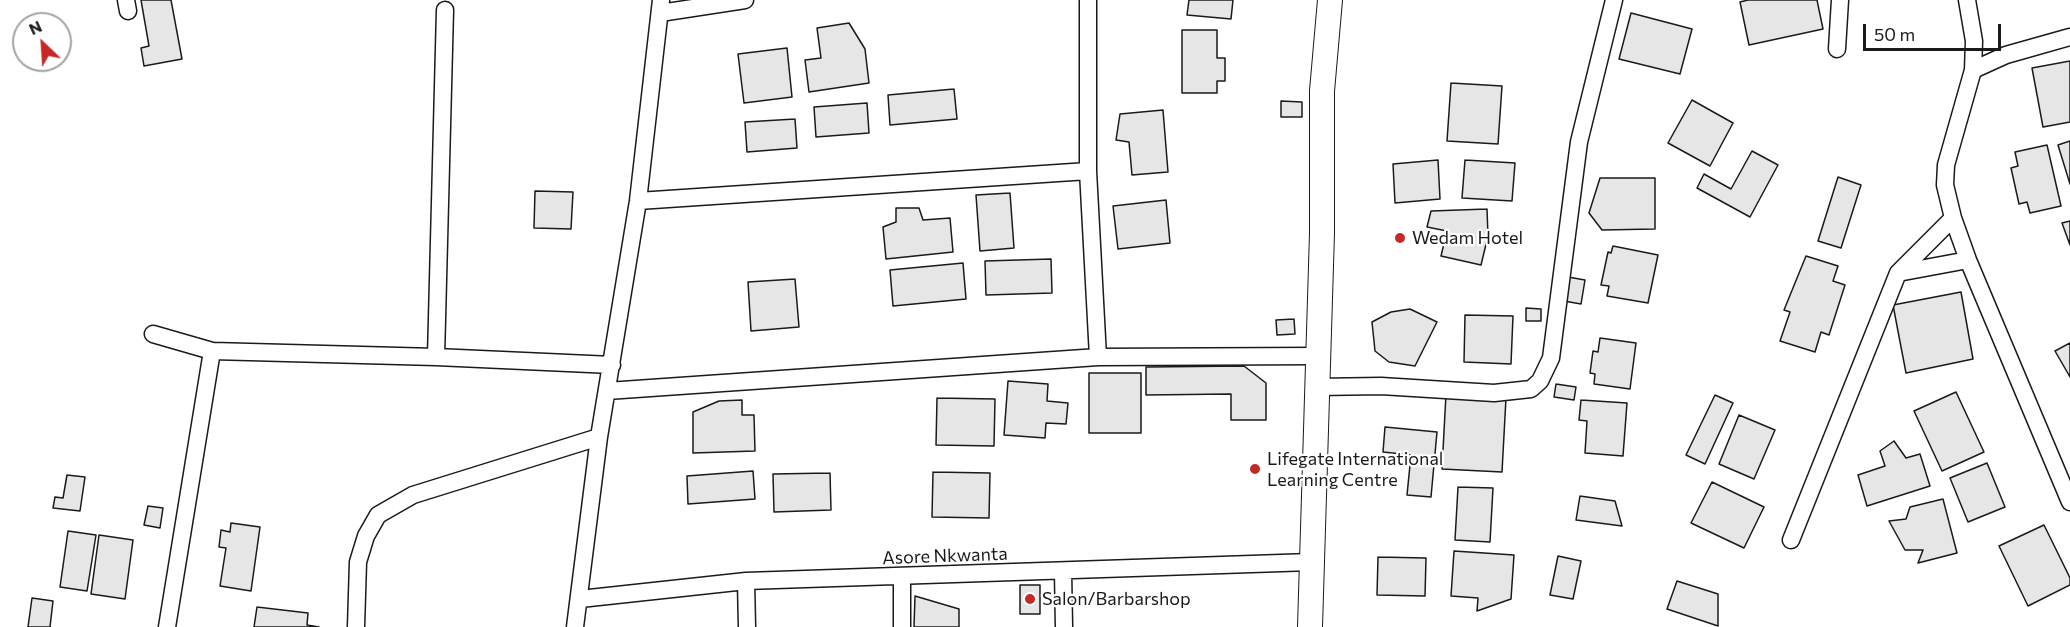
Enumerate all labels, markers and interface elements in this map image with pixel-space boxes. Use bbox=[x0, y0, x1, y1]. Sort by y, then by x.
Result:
north arrow bbox=[12, 12, 72, 72]
scale bar bbox=[1866, 12, 2004, 50]
text: N bbox=[26, 16, 44, 38]
text: 50 m bbox=[1874, 23, 1915, 45]
place label: Wedam Hotel bbox=[1412, 227, 1523, 249]
marker: Wedam Hotel bbox=[1393, 231, 1407, 245]
place label: Lifegate International Learning Centre bbox=[1267, 448, 1443, 490]
marker: Lifegate International Learning Centre bbox=[1248, 462, 1262, 476]
street label: Asore Nkwanta bbox=[882, 543, 1008, 569]
place label: Salon/Barbarshop bbox=[1042, 588, 1191, 610]
marker: Salon/Barbarshop bbox=[1023, 592, 1037, 606]

